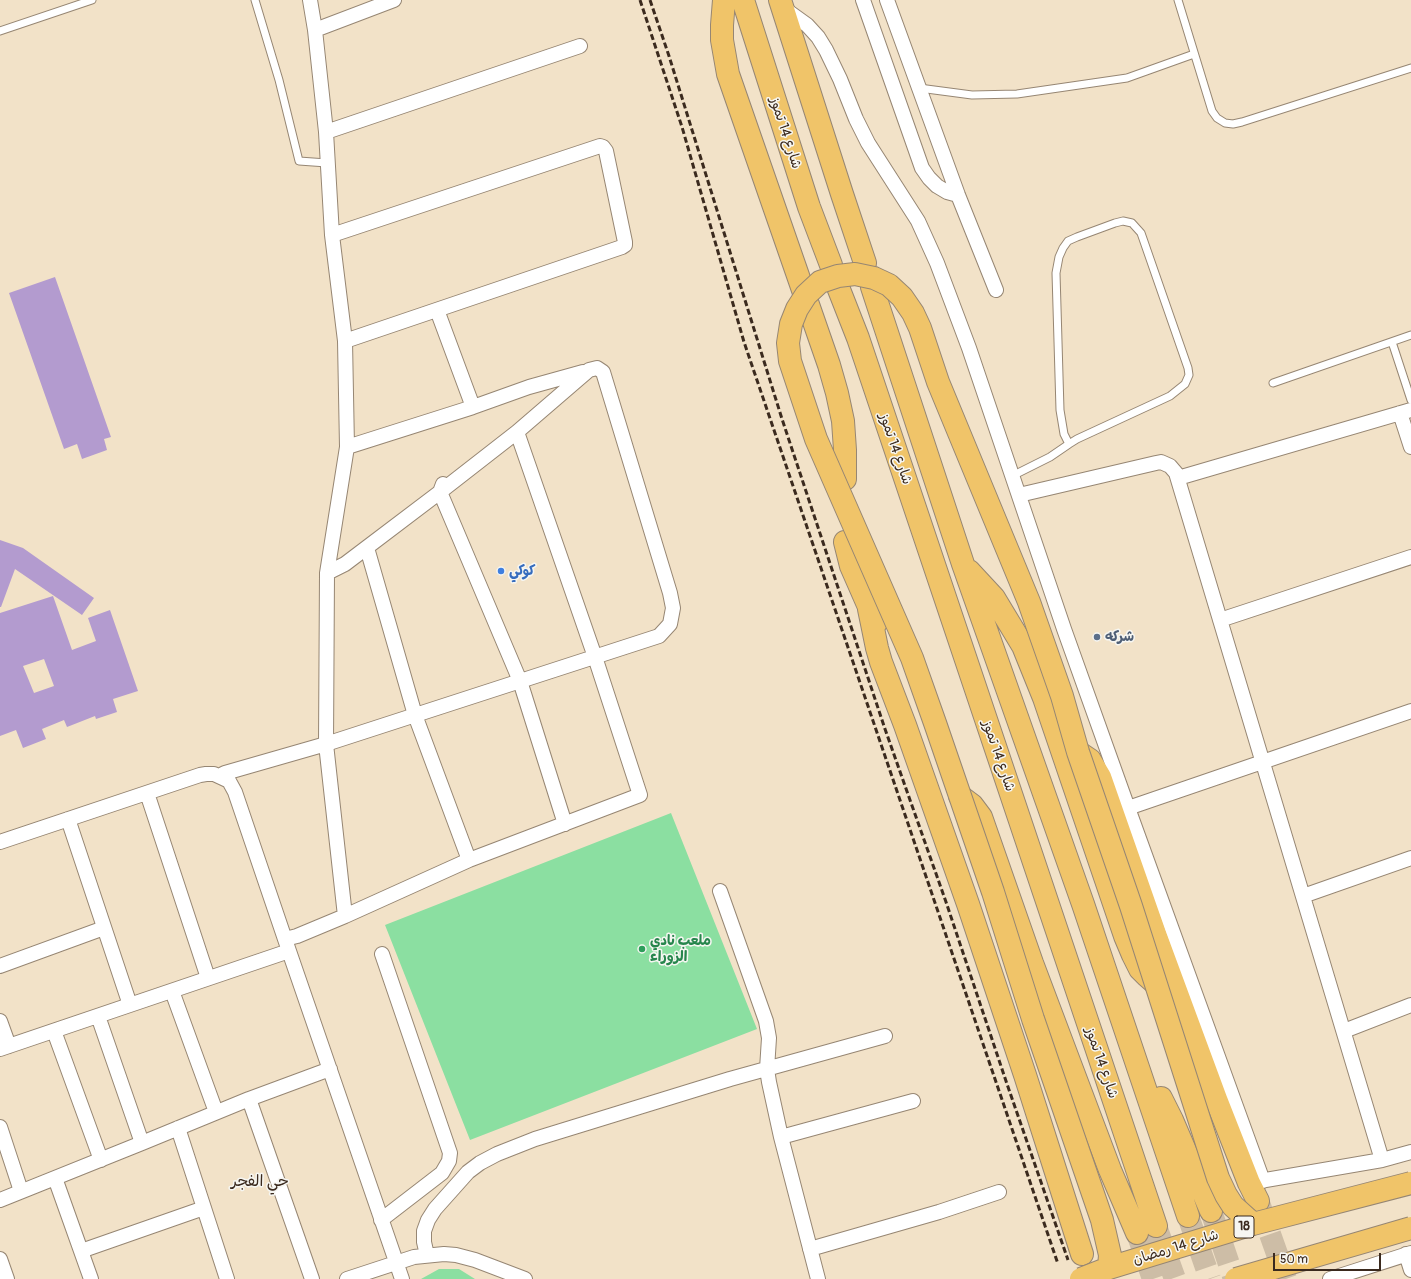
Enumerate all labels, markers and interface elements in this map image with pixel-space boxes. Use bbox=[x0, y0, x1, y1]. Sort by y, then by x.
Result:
street label: شارع 14 تموز bbox=[766, 95, 804, 171]
street label: شارع 14 تموز bbox=[875, 411, 915, 487]
place label: كوكي bbox=[509, 563, 536, 579]
marker: كوكي bbox=[496, 566, 506, 576]
place label: شركه bbox=[1105, 629, 1134, 645]
marker: شركه bbox=[1092, 632, 1102, 642]
street label: شارع 14 تموز bbox=[978, 718, 1018, 794]
place label: ملعب نادي الزوراء bbox=[650, 933, 711, 966]
marker: ملعب نادي الزوراء bbox=[637, 944, 647, 954]
street label: شارع 14 تموز bbox=[1081, 1025, 1121, 1101]
district label: حي الفجر bbox=[231, 1172, 289, 1192]
road number: 18 bbox=[1234, 1216, 1254, 1238]
street label: شارع 14 رمضان bbox=[1131, 1227, 1221, 1269]
scale bar bbox=[1275, 1245, 1383, 1271]
text: 50 m bbox=[1280, 1252, 1308, 1267]

